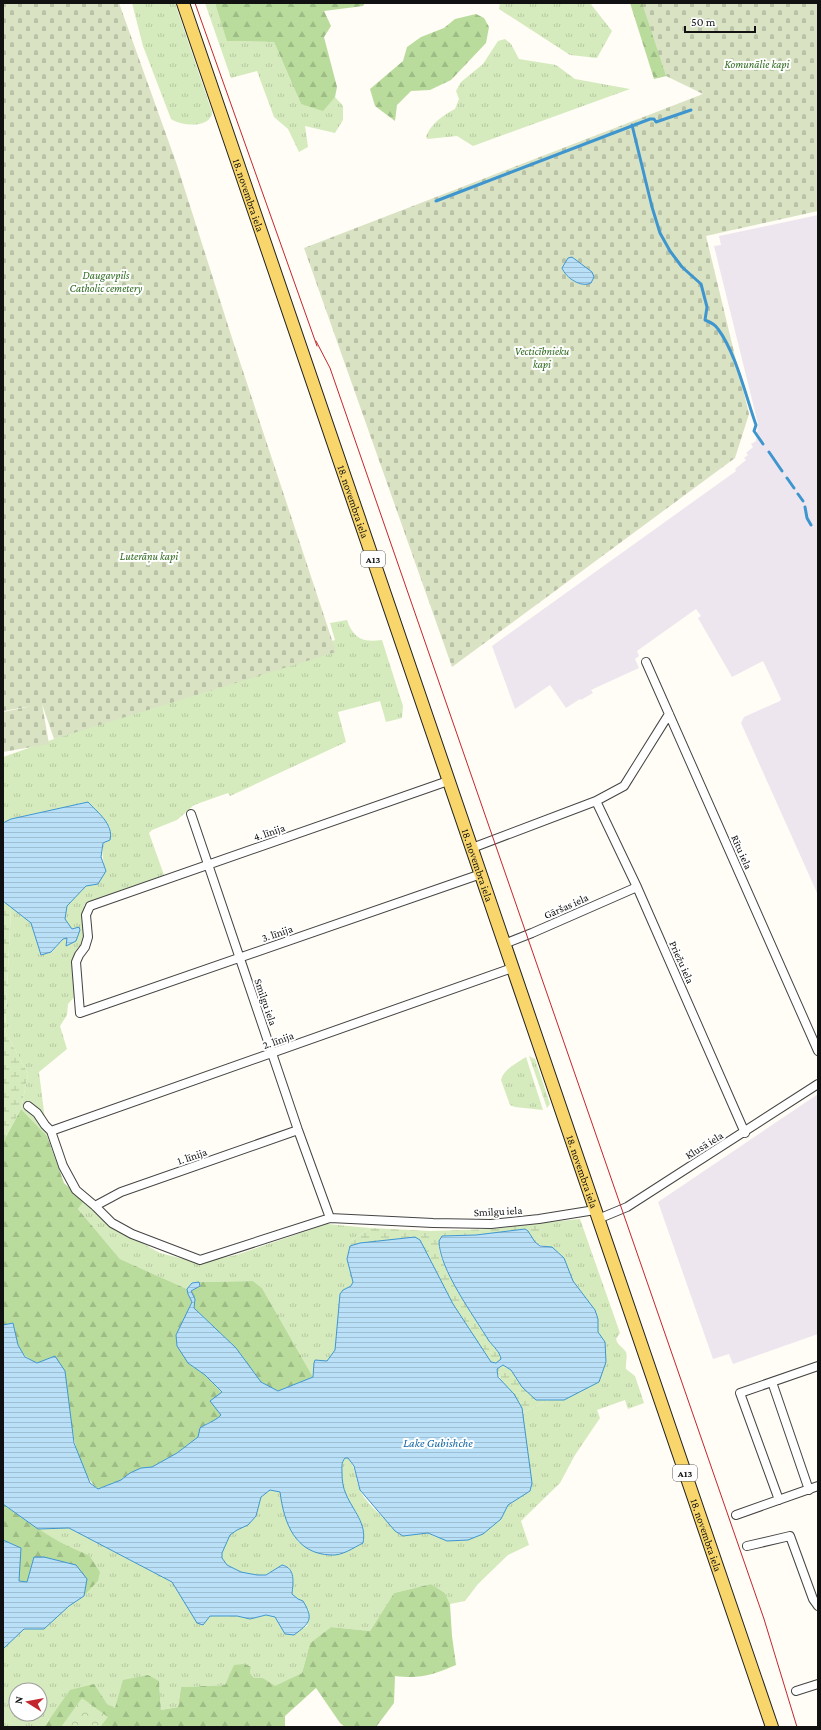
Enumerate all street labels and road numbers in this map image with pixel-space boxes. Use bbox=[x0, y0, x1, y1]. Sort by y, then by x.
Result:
street label: 18. novembra iela bbox=[231, 157, 267, 233]
street label: 18. novembra iela bbox=[335, 464, 371, 540]
road number: A13 bbox=[361, 551, 385, 567]
street label: 4. līnija bbox=[252, 821, 287, 844]
street label: 18. novembra iela bbox=[460, 827, 496, 903]
street label: Rītu iela bbox=[729, 833, 755, 871]
street label: Gāršas iela bbox=[542, 891, 590, 921]
street label: 3. līnija bbox=[260, 922, 294, 945]
street label: Priežu iela bbox=[667, 939, 697, 985]
street label: Smilgu iela bbox=[251, 977, 280, 1027]
street label: 2. līnija bbox=[261, 1029, 296, 1052]
street label: Klusā iela bbox=[683, 1129, 725, 1161]
street label: 18. novembra iela bbox=[564, 1134, 600, 1210]
street label: 1. līnija bbox=[176, 1145, 209, 1168]
street label: Smilgu iela bbox=[473, 1204, 523, 1219]
road number: A13 bbox=[673, 1465, 697, 1481]
street label: 18. novembra iela bbox=[688, 1497, 724, 1573]

